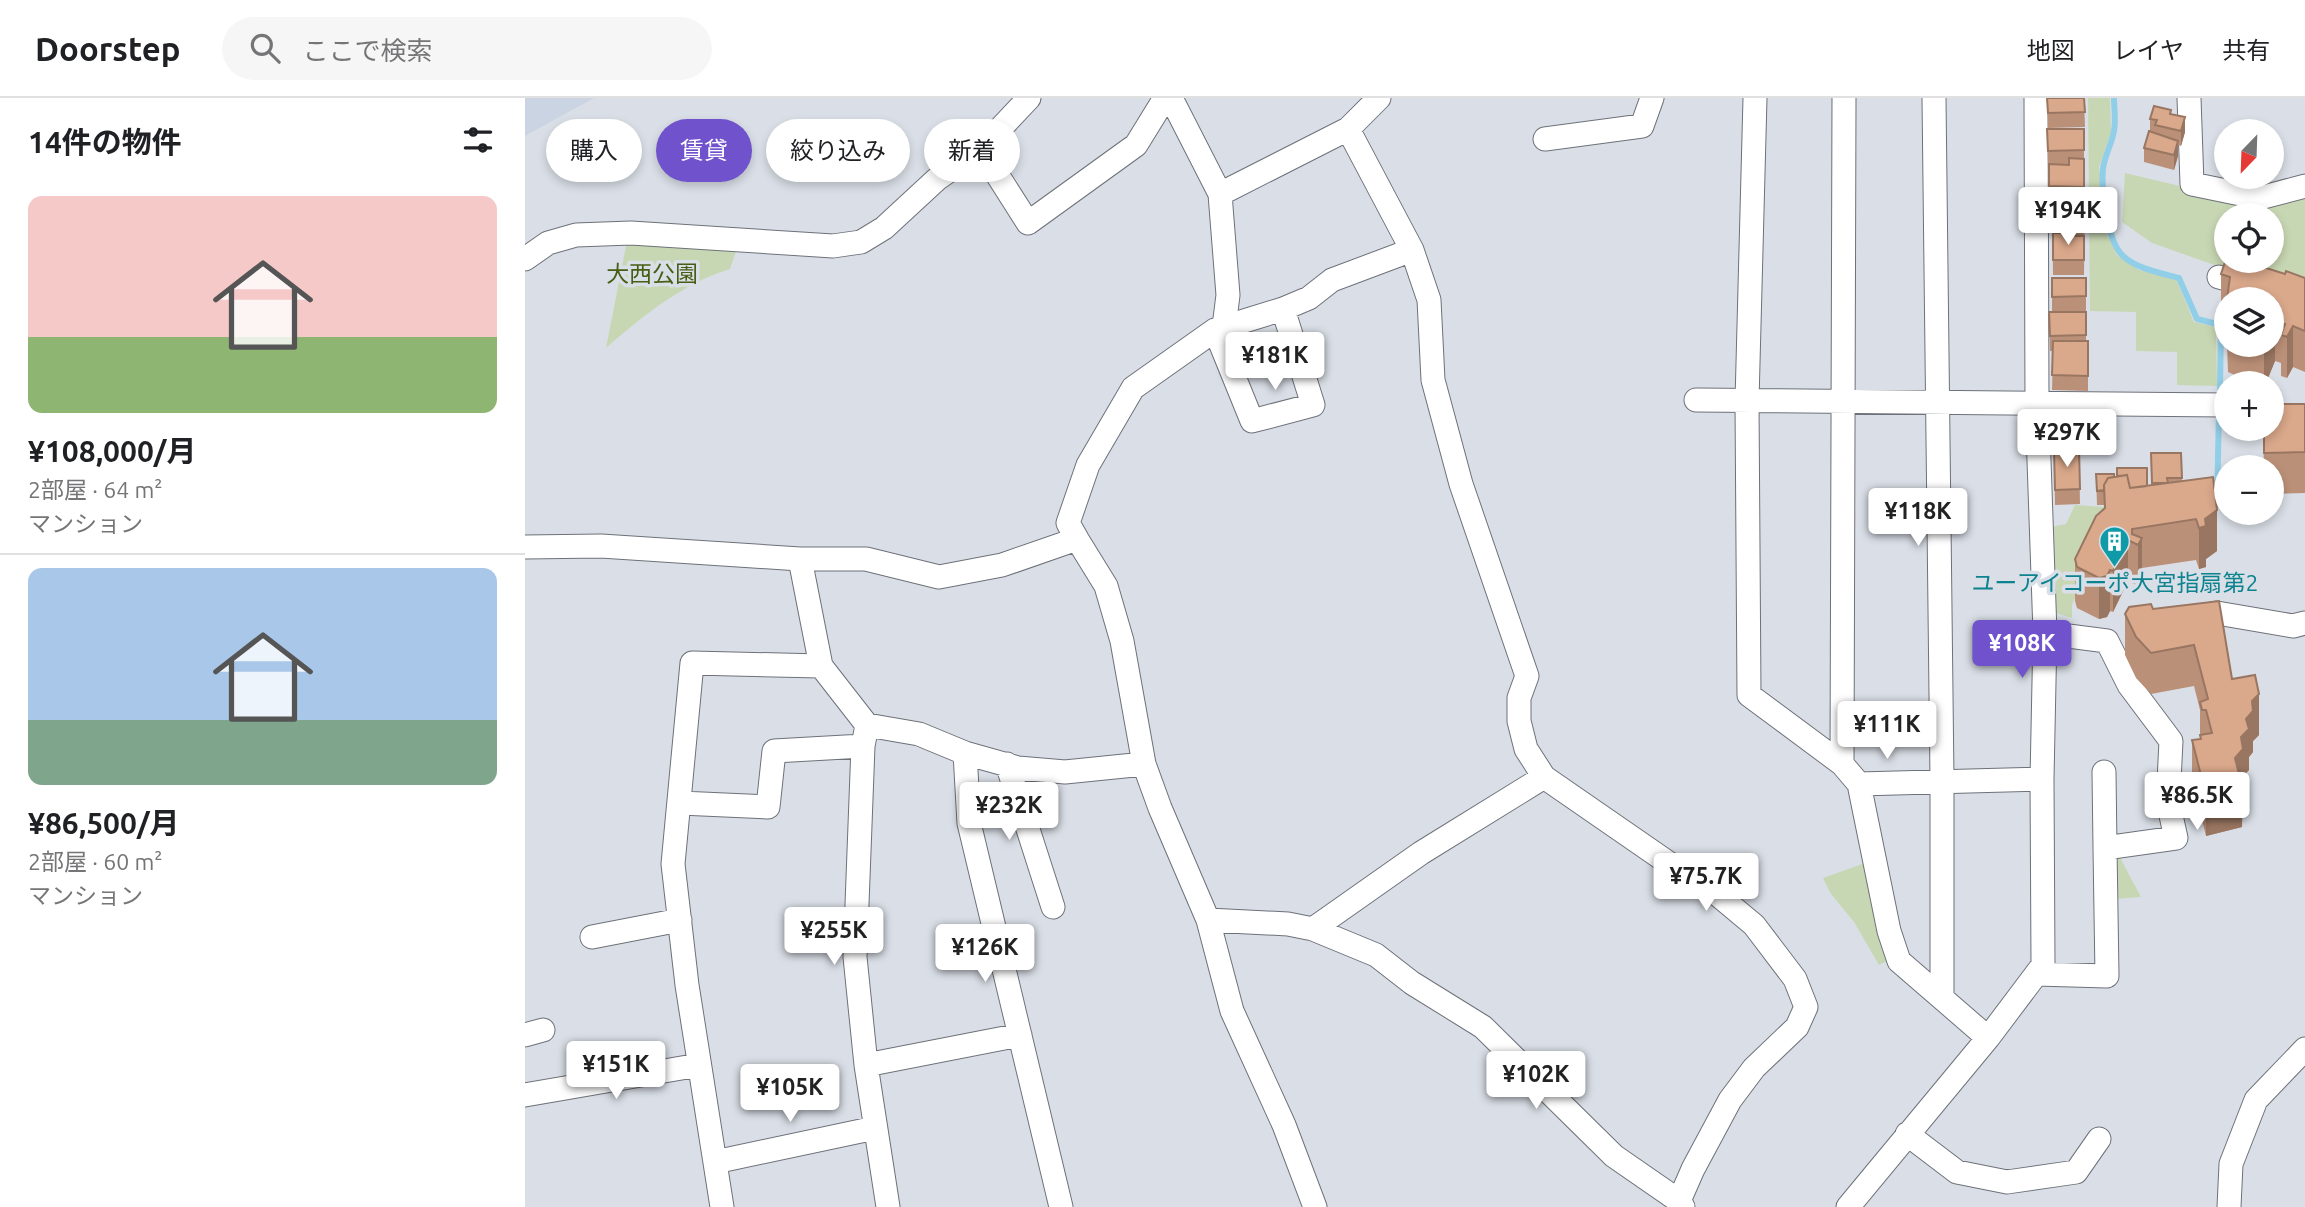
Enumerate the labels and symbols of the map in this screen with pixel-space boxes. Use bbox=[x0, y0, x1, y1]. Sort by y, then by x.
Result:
north arrow bbox=[2214, 119, 2284, 189]
pin: ¥194K bbox=[2019, 188, 2117, 247]
park label: 大西公園 bbox=[606, 261, 698, 286]
pin: ¥181K bbox=[1226, 332, 1324, 392]
pin: ¥297K bbox=[2018, 410, 2116, 469]
pin: ¥118K bbox=[1869, 489, 1967, 548]
building icon: ユーアイコーポ大宮指扇第2 bbox=[2098, 524, 2132, 568]
place label: ユーアイコーポ大宮指扇第2 bbox=[1972, 570, 2258, 595]
pin: ¥108K bbox=[1973, 620, 2071, 680]
pin: ¥111K bbox=[1838, 702, 1936, 761]
pin: ¥86.5K bbox=[2140, 772, 2254, 832]
pin: ¥232K bbox=[960, 782, 1058, 842]
pin: ¥75.7K bbox=[1649, 854, 1763, 913]
pin: ¥255K bbox=[785, 908, 883, 967]
pin: ¥126K bbox=[936, 924, 1034, 984]
pin: ¥151K bbox=[567, 1042, 665, 1101]
pin: ¥102K bbox=[1487, 1052, 1585, 1111]
pin: ¥105K bbox=[741, 1065, 839, 1124]

